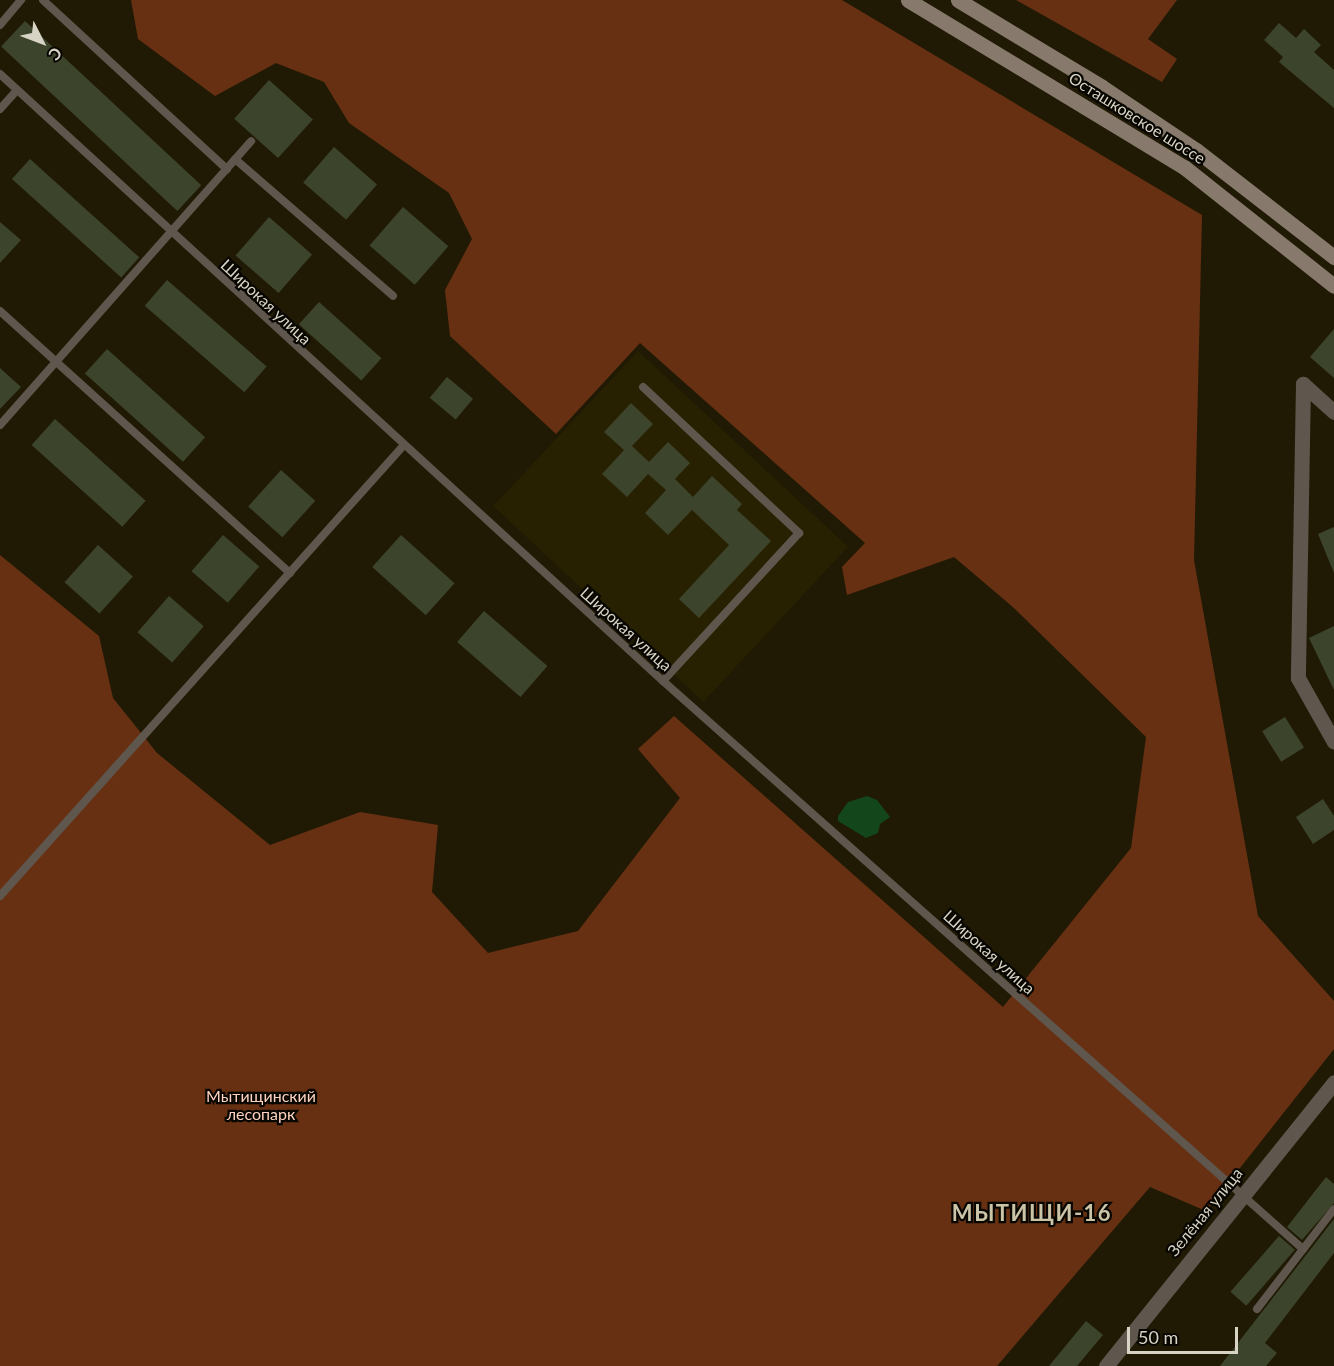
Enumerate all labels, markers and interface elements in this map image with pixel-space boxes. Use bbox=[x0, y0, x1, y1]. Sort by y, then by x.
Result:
north arrow bbox=[12, 12, 72, 72]
text: С bbox=[45, 44, 66, 65]
street label: Осташковское шоссе bbox=[1065, 68, 1209, 168]
street label: Широкая улица bbox=[217, 255, 315, 349]
street label: Широкая улица bbox=[576, 583, 676, 675]
street label: Широкая улица bbox=[939, 906, 1039, 998]
park label: Мытищинский лесопарк bbox=[206, 1086, 316, 1124]
street label: Зелёная улица bbox=[1164, 1164, 1246, 1260]
district label: МЫТИЩИ-16 bbox=[952, 1200, 1112, 1226]
scale bar bbox=[1130, 1315, 1241, 1353]
text: 50 m bbox=[1138, 1326, 1178, 1348]

